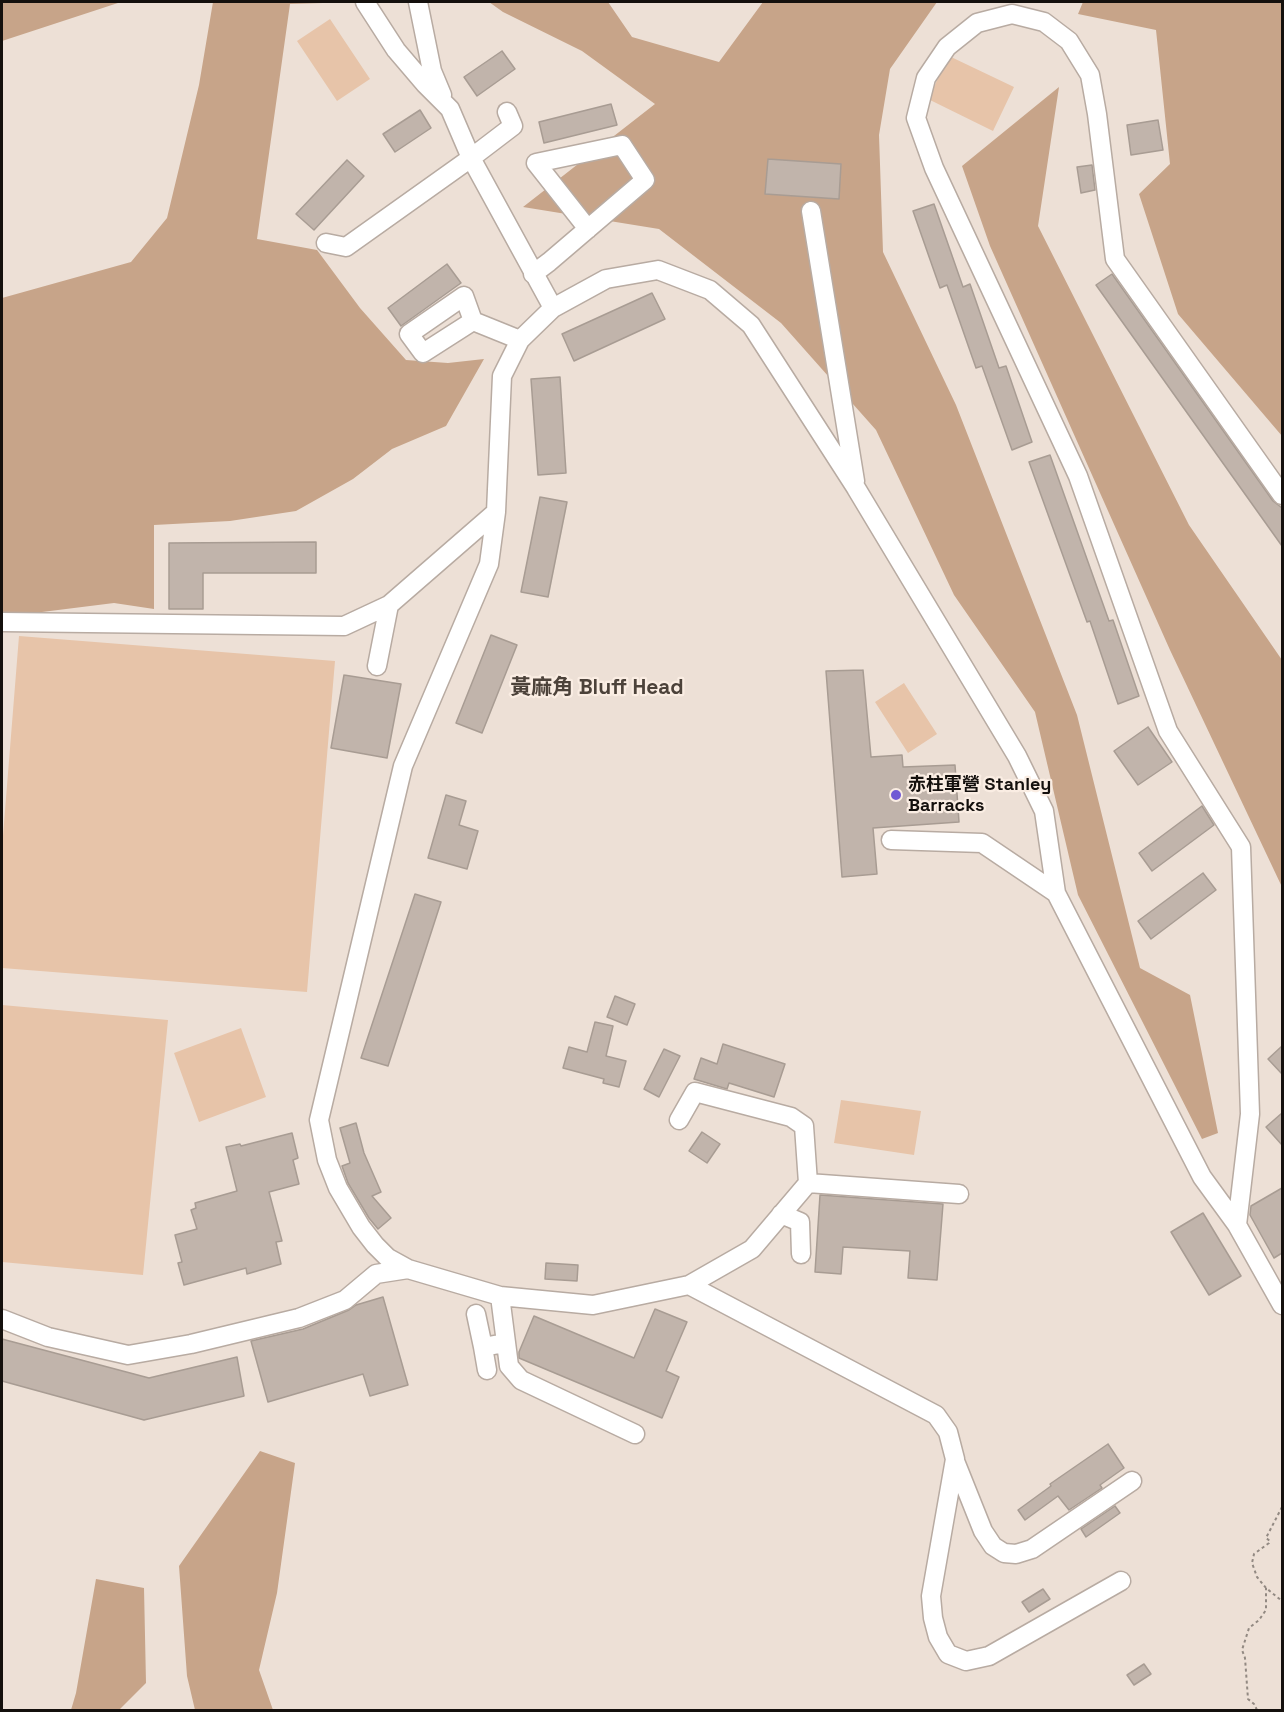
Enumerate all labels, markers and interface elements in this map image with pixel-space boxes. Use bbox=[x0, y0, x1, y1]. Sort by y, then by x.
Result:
district label: 黃麻角 Bluff Head bbox=[510, 675, 684, 701]
place label: 赤柱軍營 Stanley Barracks bbox=[908, 774, 1051, 816]
marker: 赤柱軍營 Stanley Barracks bbox=[889, 788, 903, 802]

